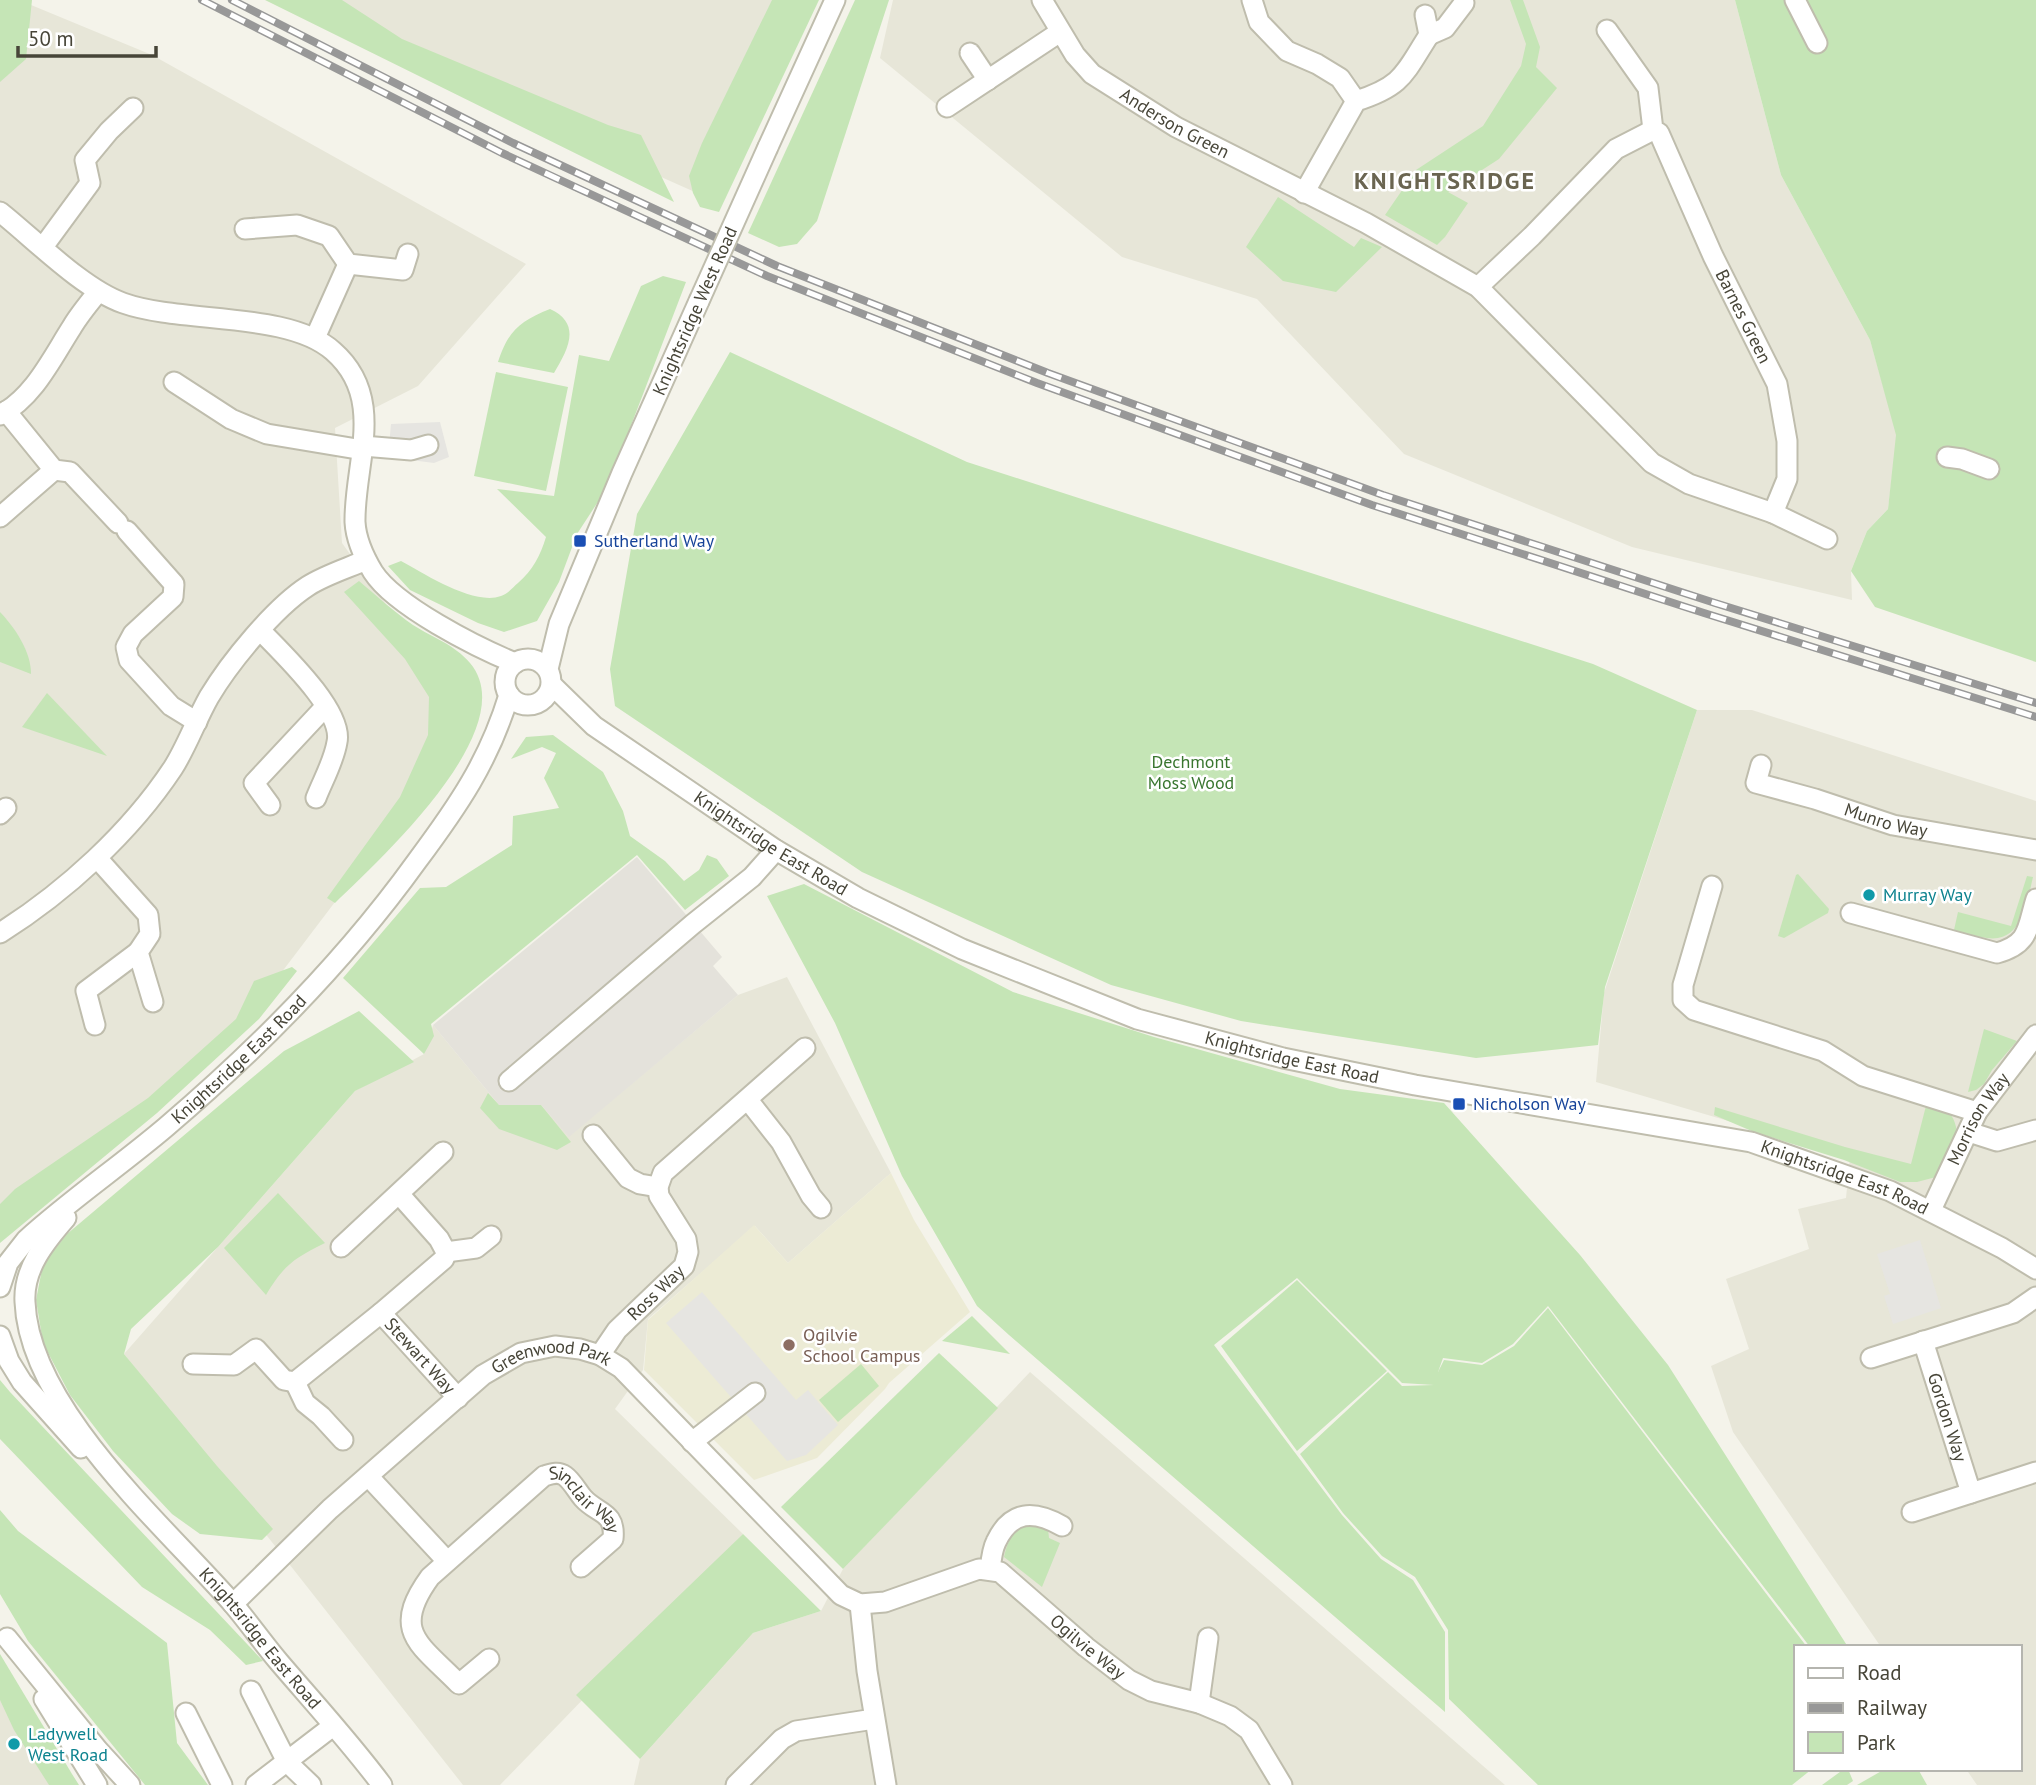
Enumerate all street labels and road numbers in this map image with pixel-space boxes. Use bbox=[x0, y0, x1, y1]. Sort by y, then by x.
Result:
street label: Anderson Green bbox=[1116, 83, 1233, 163]
street label: Knightsridge West Road bbox=[647, 223, 742, 399]
street label: Barnes Green bbox=[1711, 265, 1777, 367]
street label: Knightsridge East Road bbox=[690, 786, 852, 900]
street label: Munro Way bbox=[1841, 798, 1930, 842]
street label: Knightsridge East Road bbox=[166, 990, 311, 1128]
street label: Knightsridge East Road bbox=[1203, 1026, 1381, 1088]
street label: Morrison Way bbox=[1942, 1067, 2015, 1169]
street label: Knightsridge East Road bbox=[1758, 1134, 1933, 1220]
street label: Ross Way bbox=[622, 1259, 689, 1325]
street label: Stewart Way bbox=[380, 1313, 461, 1399]
street label: Greenwood Park bbox=[487, 1334, 617, 1379]
street label: Gordon Way bbox=[1923, 1370, 1973, 1465]
street label: Sinclair Way bbox=[547, 1461, 626, 1535]
street label: Knightsridge East Road bbox=[194, 1562, 326, 1714]
street label: Ogilvie Way bbox=[1046, 1609, 1131, 1685]

